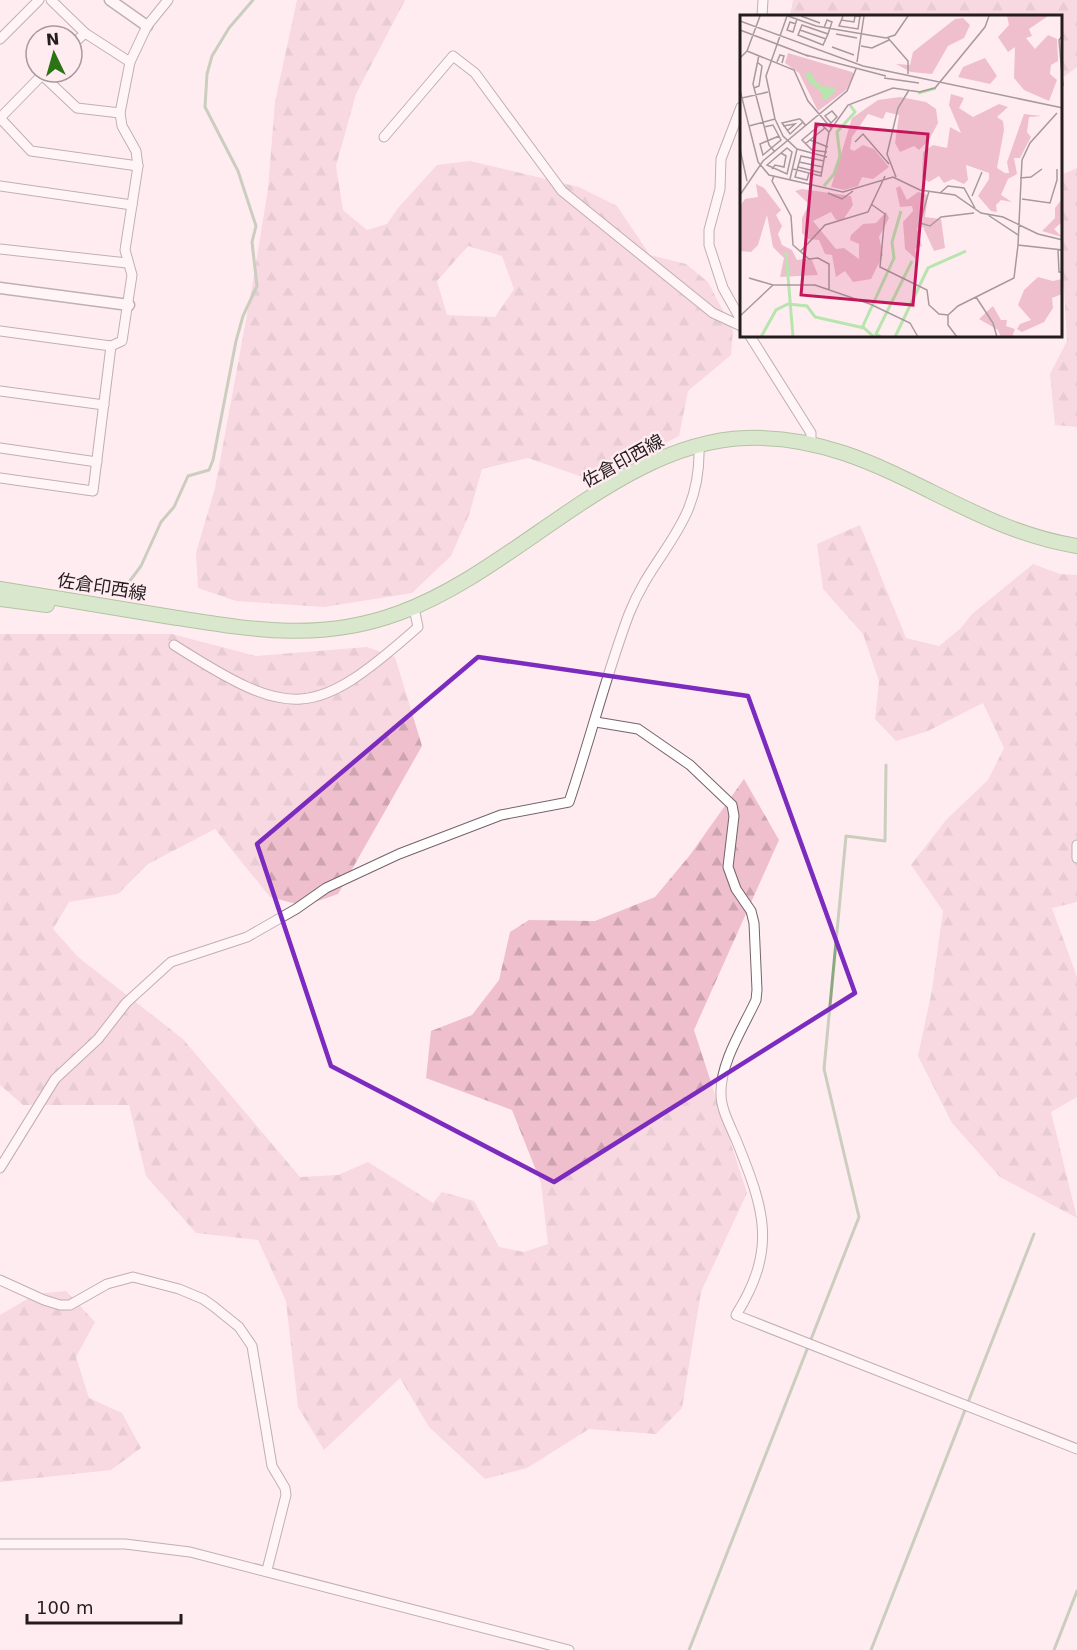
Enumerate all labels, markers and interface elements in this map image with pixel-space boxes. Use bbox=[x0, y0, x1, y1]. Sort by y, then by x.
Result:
inset map bbox=[740, 15, 1062, 338]
north arrow bbox=[24, 24, 84, 84]
text: N bbox=[45, 30, 60, 50]
street label: 佐倉印西線 bbox=[578, 430, 667, 492]
street label: 佐倉印西線 bbox=[56, 569, 148, 604]
scale bar bbox=[27, 1587, 182, 1625]
text: 100 m bbox=[36, 1597, 94, 1618]

